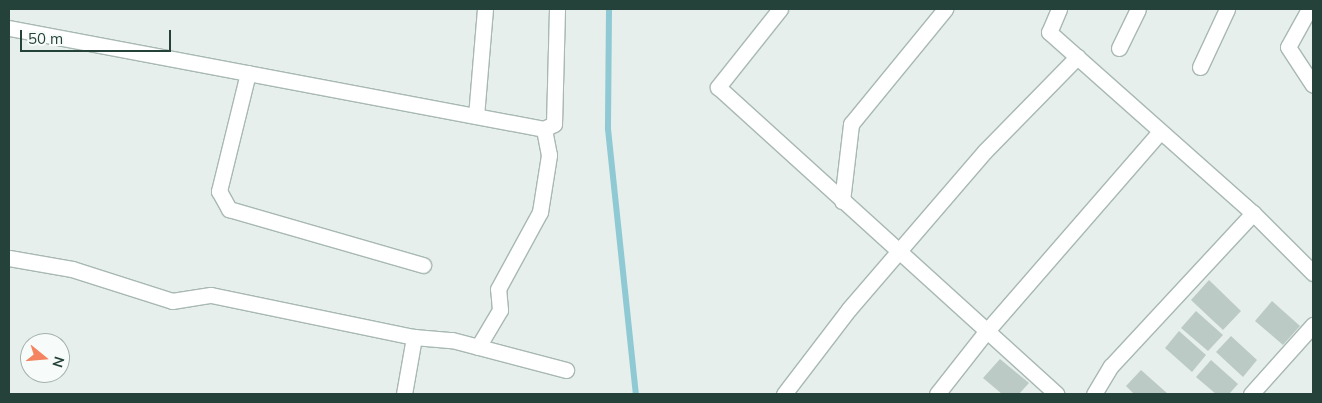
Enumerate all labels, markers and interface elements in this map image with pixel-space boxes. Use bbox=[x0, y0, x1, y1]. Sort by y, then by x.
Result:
scale bar bbox=[22, 20, 174, 52]
text: 50 m bbox=[28, 29, 63, 48]
north arrow bbox=[20, 333, 70, 383]
text: N bbox=[48, 354, 69, 370]

